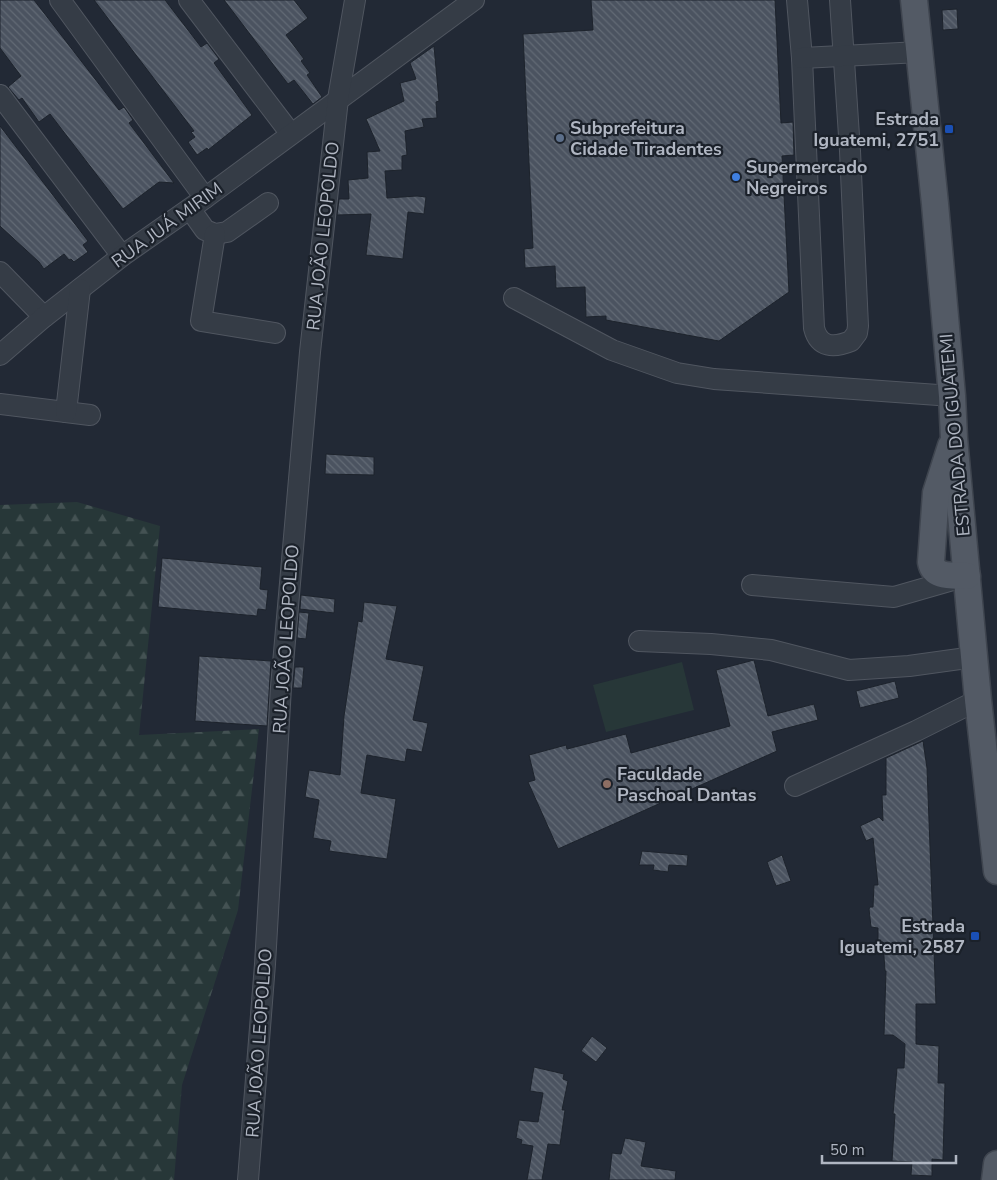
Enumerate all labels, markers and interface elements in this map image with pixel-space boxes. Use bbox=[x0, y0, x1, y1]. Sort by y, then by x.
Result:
place label: Estrada Iguatemi, 2751 bbox=[813, 107, 939, 152]
place label: Subprefeitura Cidade Tiradentes bbox=[570, 116, 722, 161]
marker: Estrada Iguatemi, 2751 bbox=[943, 123, 955, 135]
marker: Subprefeitura Cidade Tiradentes bbox=[554, 132, 566, 144]
street label: RUA JOÃO LEOPOLDO bbox=[301, 140, 345, 332]
place label: Supermercado Negreiros bbox=[746, 155, 867, 200]
marker: Supermercado Negreiros bbox=[730, 171, 742, 183]
street label: RUA JUÁ MIRIM bbox=[107, 177, 227, 273]
street label: ESTRADA DO IGUATEMI bbox=[934, 333, 976, 537]
street label: RUA JOÃO LEOPOLDO bbox=[267, 544, 305, 734]
place label: Faculdade Paschoal Dantas bbox=[617, 762, 757, 807]
marker: Faculdade Paschoal Dantas bbox=[601, 778, 613, 790]
place label: Estrada Iguatemi, 2587 bbox=[839, 914, 965, 959]
marker: Estrada Iguatemi, 2587 bbox=[969, 930, 981, 942]
street label: RUA JOÃO LEOPOLDO bbox=[240, 948, 278, 1138]
scale bar bbox=[822, 1132, 956, 1164]
text: 50 m bbox=[830, 1140, 865, 1160]

